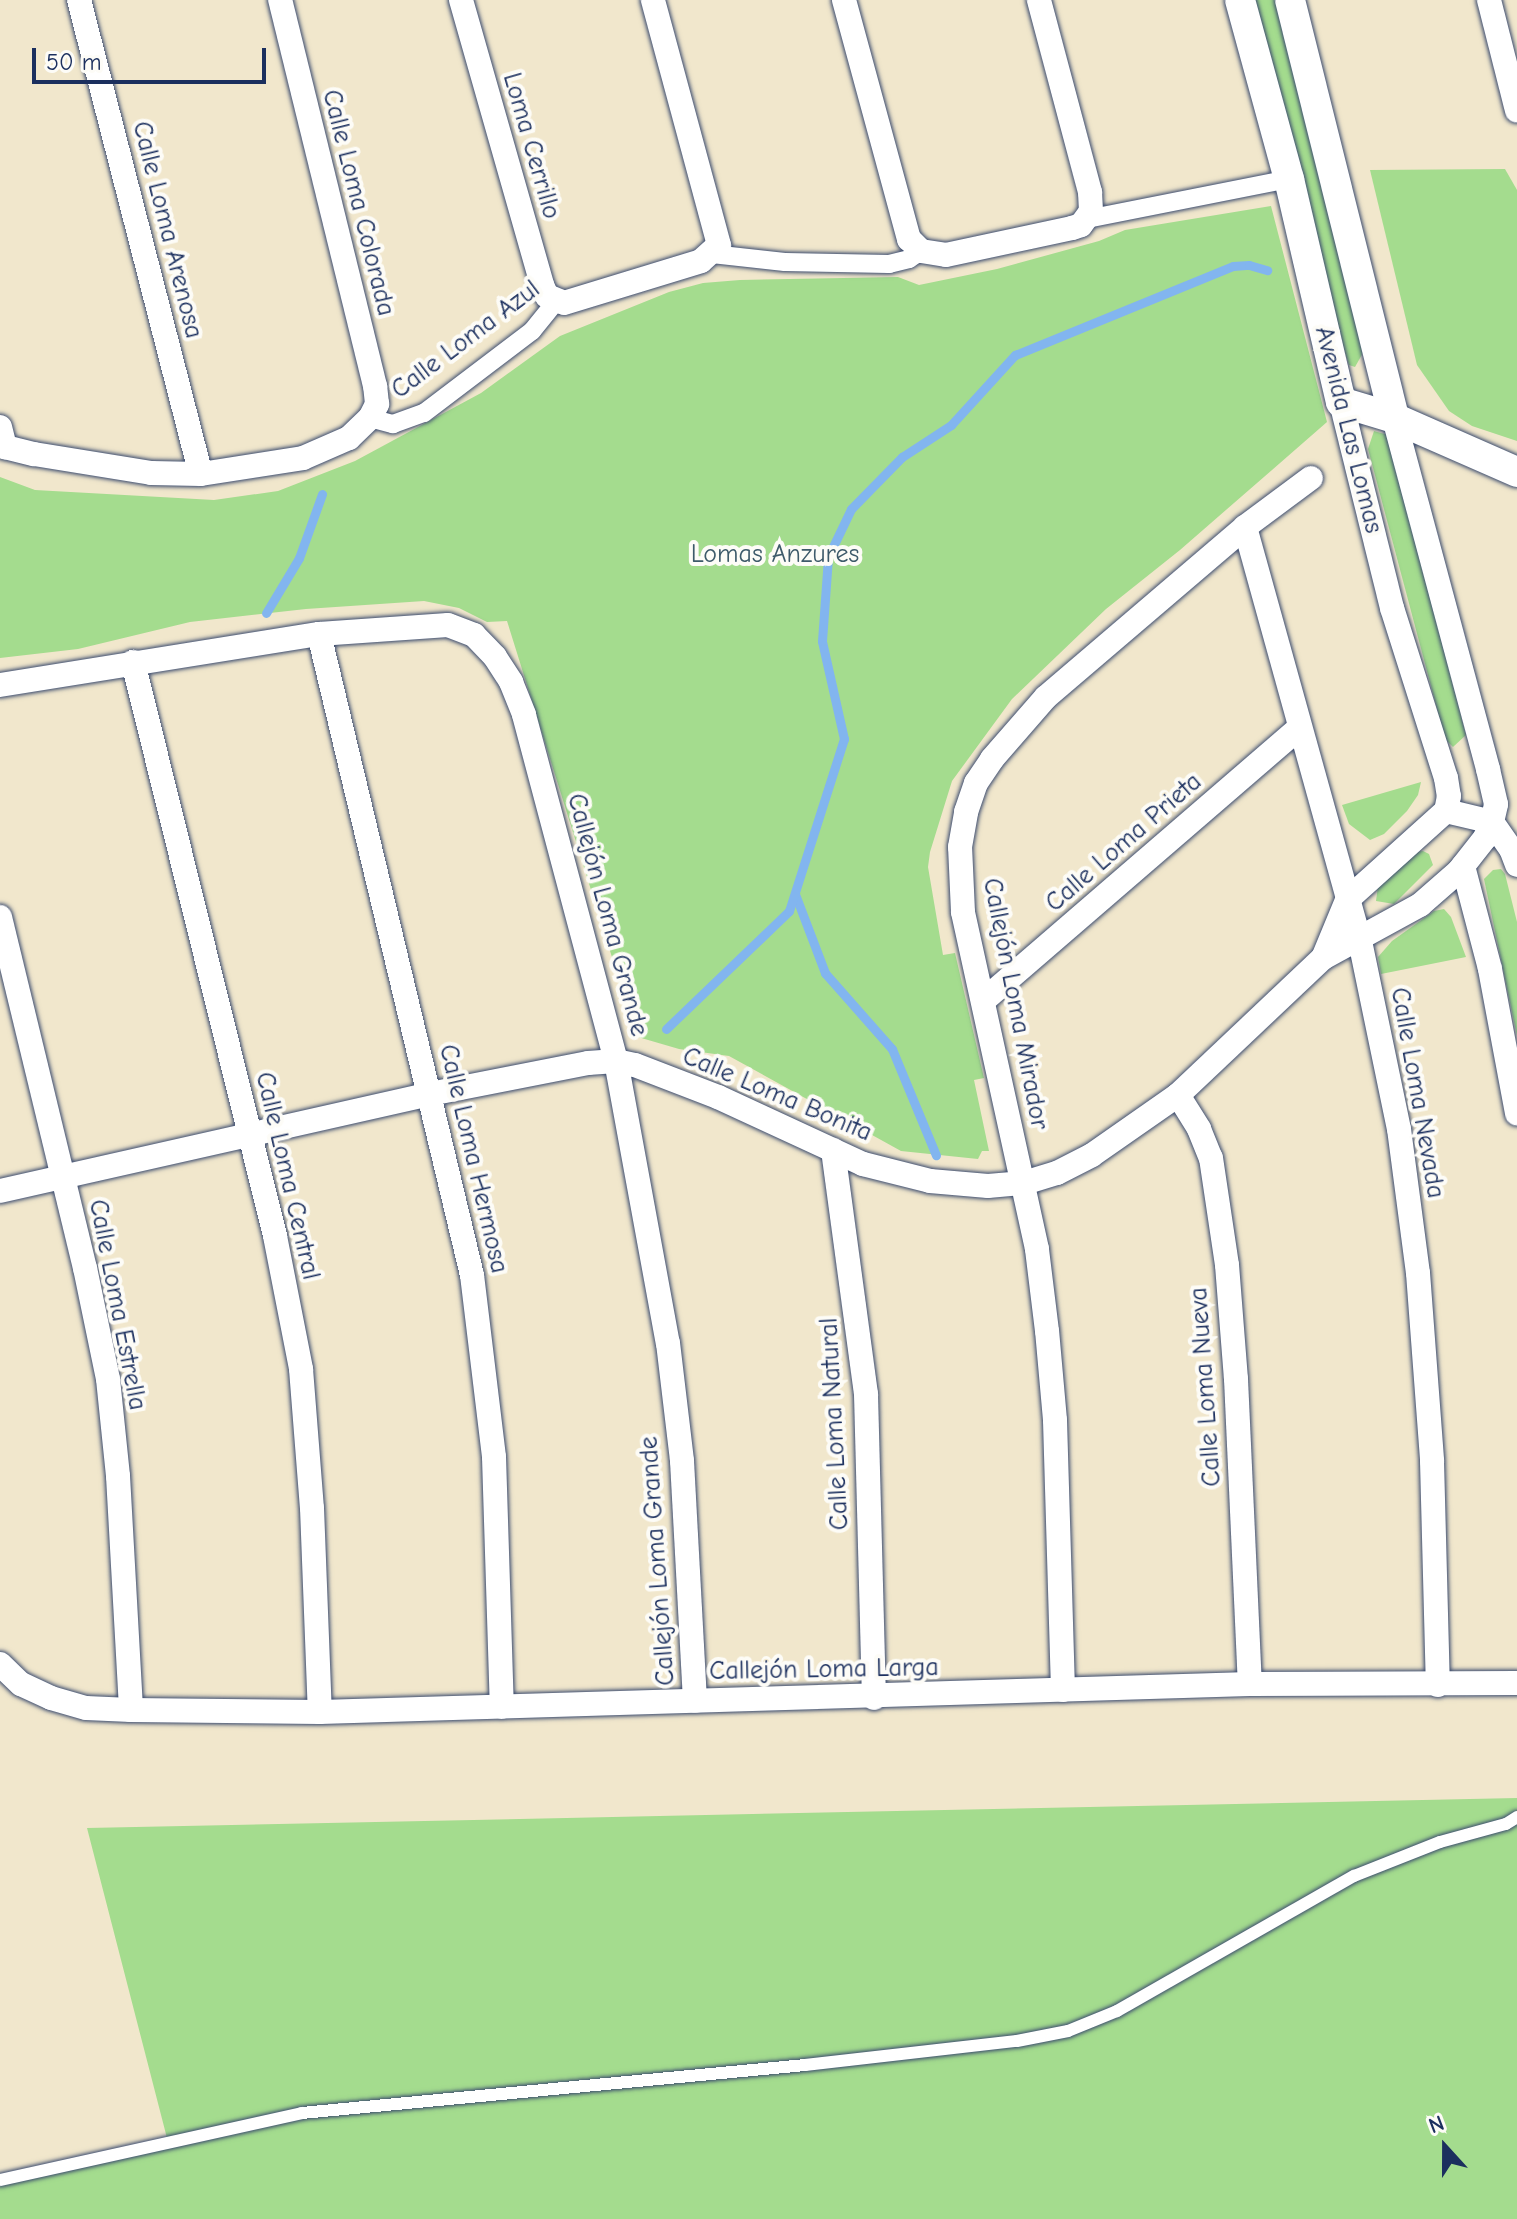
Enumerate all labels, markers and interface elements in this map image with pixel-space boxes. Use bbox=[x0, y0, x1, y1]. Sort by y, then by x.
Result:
scale bar bbox=[36, 32, 270, 82]
text: 50 m bbox=[46, 48, 102, 76]
street label: Loma Cerrillo bbox=[495, 69, 567, 223]
street label: Calle Loma Colorada bbox=[315, 87, 401, 319]
street label: Calle Loma Arenosa bbox=[125, 118, 209, 342]
street label: Calle Loma Azul bbox=[386, 274, 546, 406]
street label: Avenida Las Lomas bbox=[1307, 323, 1389, 537]
park label: Lomas Anzures bbox=[691, 539, 859, 571]
street label: Calle Loma Prieta bbox=[1040, 767, 1208, 919]
street label: Callejón Loma Grande bbox=[560, 790, 654, 1040]
street label: Callejón Loma Mirador bbox=[975, 876, 1055, 1132]
street label: Calle Loma Nevada bbox=[1383, 985, 1451, 1201]
street label: Calle Loma Bonita bbox=[678, 1041, 876, 1149]
street label: Calle Loma Hermosa bbox=[432, 1042, 514, 1276]
street label: Calle Loma Central bbox=[248, 1069, 326, 1283]
street label: Calle Loma Estrella bbox=[81, 1197, 153, 1413]
street label: Calle Loma Nueva bbox=[1183, 1286, 1229, 1488]
street label: Calle Loma Natural bbox=[814, 1317, 856, 1531]
street label: Callejón Loma Grande bbox=[634, 1435, 682, 1687]
street label: Callejón Loma Larga bbox=[709, 1652, 939, 1688]
north arrow bbox=[1405, 2107, 1485, 2187]
text: N bbox=[1425, 2110, 1448, 2139]

